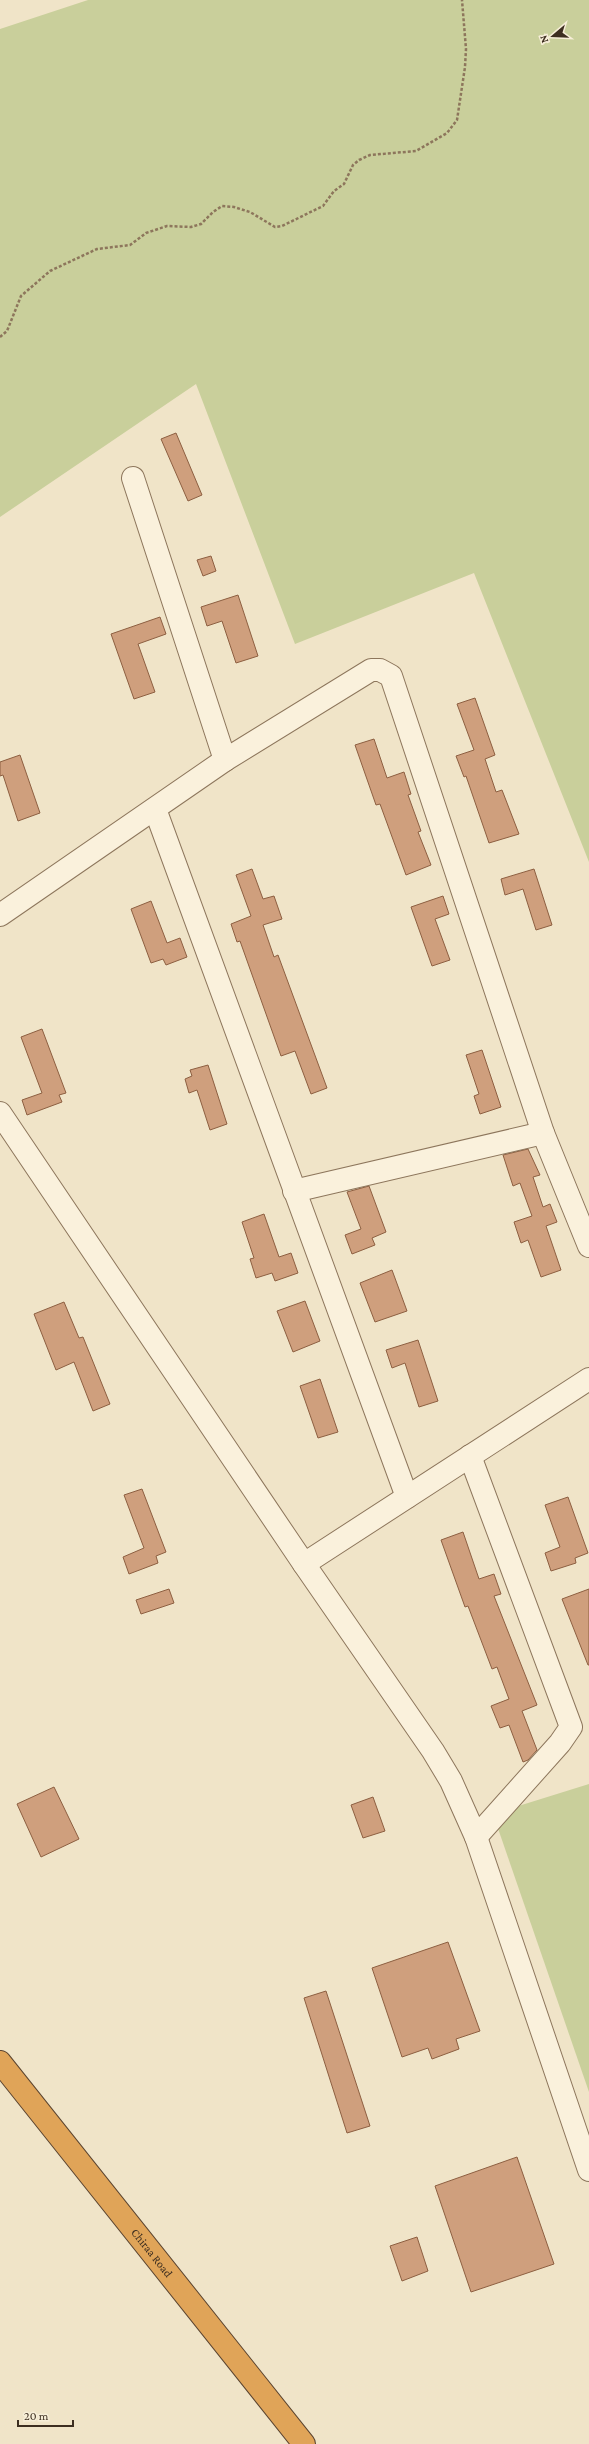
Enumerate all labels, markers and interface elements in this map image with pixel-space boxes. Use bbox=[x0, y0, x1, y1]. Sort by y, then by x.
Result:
north arrow bbox=[533, 16, 573, 56]
text: N bbox=[536, 33, 550, 45]
street label: Chiraa Road bbox=[128, 2226, 176, 2281]
scale bar bbox=[18, 2402, 73, 2428]
text: 20 m bbox=[24, 2409, 49, 2423]

